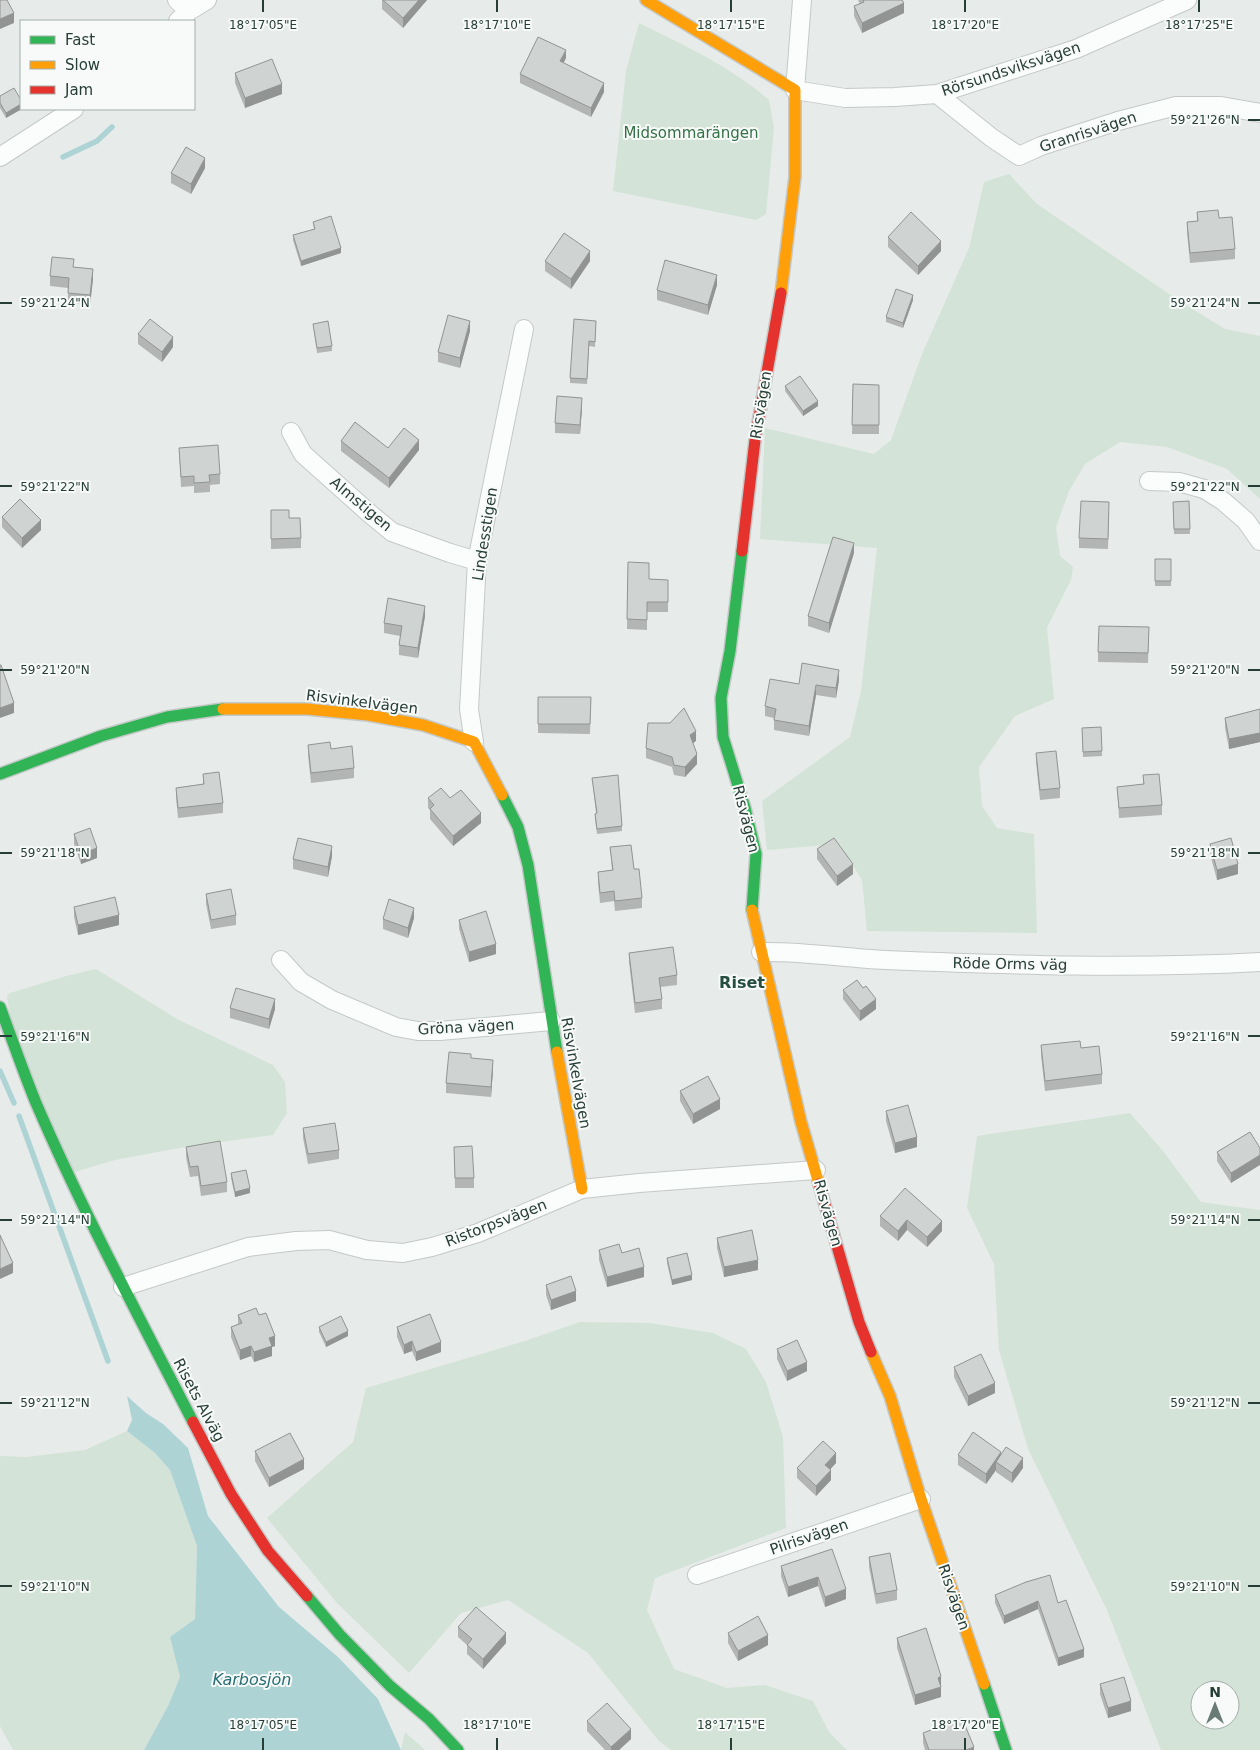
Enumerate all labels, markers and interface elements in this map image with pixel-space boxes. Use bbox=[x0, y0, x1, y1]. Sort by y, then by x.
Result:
text: 18°17'05"E bbox=[229, 18, 297, 32]
text: 18°17'10"E bbox=[463, 18, 531, 32]
text: 18°17'15"E bbox=[697, 18, 765, 32]
text: 18°17'20"E bbox=[931, 18, 999, 32]
text: 18°17'25"E bbox=[1165, 18, 1233, 32]
legend bbox=[20, 20, 195, 110]
text: Fast bbox=[65, 31, 95, 49]
street label: Rörsundsviksvägen bbox=[939, 38, 1083, 100]
text: Slow bbox=[65, 56, 100, 74]
text: Jam bbox=[64, 81, 93, 99]
street label: Granrisvägen bbox=[1037, 108, 1139, 156]
text: 59°21'26"N bbox=[1170, 113, 1240, 127]
park label: Midsommarängen bbox=[623, 124, 759, 142]
text: 59°21'24"N bbox=[20, 296, 90, 310]
text: 59°21'24"N bbox=[1170, 296, 1240, 310]
street label: Risvägen bbox=[747, 370, 775, 440]
street label: Almstigen bbox=[326, 473, 396, 535]
text: 59°21'22"N bbox=[20, 480, 90, 494]
text: 59°21'22"N bbox=[1170, 480, 1240, 494]
street label: Lindesstigen bbox=[469, 486, 501, 582]
text: 59°21'20"N bbox=[20, 663, 90, 677]
text: 59°21'20"N bbox=[1170, 663, 1240, 677]
street label: Risvinkelvägen bbox=[305, 686, 419, 718]
street label: Risvägen bbox=[729, 783, 763, 855]
text: 59°21'18"N bbox=[20, 846, 90, 860]
text: 59°21'18"N bbox=[1170, 846, 1240, 860]
street label: Röde Orms väg bbox=[952, 954, 1068, 974]
district label: Riset bbox=[719, 973, 765, 992]
street label: Gröna vägen bbox=[417, 1015, 515, 1039]
street label: Risvinkelvägen bbox=[557, 1016, 595, 1130]
text: 59°21'16"N bbox=[20, 1030, 90, 1044]
text: 59°21'16"N bbox=[1170, 1030, 1240, 1044]
street label: Risvägen bbox=[810, 1177, 846, 1249]
street label: Ristorpsvägen bbox=[443, 1195, 549, 1251]
text: 59°21'14"N bbox=[20, 1213, 90, 1227]
text: 59°21'14"N bbox=[1170, 1213, 1240, 1227]
street label: Risets Alväg bbox=[169, 1355, 229, 1445]
text: 59°21'12"N bbox=[20, 1396, 90, 1410]
text: 59°21'12"N bbox=[1170, 1396, 1240, 1410]
street label: Pilrisvägen bbox=[768, 1515, 850, 1559]
street label: Risvägen bbox=[934, 1562, 974, 1632]
text: 59°21'10"N bbox=[20, 1580, 90, 1594]
text: 59°21'10"N bbox=[1170, 1580, 1240, 1594]
water label: Karbosjön bbox=[213, 1670, 291, 1689]
north arrow bbox=[1190, 1680, 1240, 1730]
text: N bbox=[1209, 1684, 1221, 1700]
text: 18°17'05"E bbox=[229, 1718, 297, 1732]
text: 18°17'10"E bbox=[463, 1718, 531, 1732]
text: 18°17'15"E bbox=[697, 1718, 765, 1732]
text: 18°17'20"E bbox=[931, 1718, 999, 1732]

